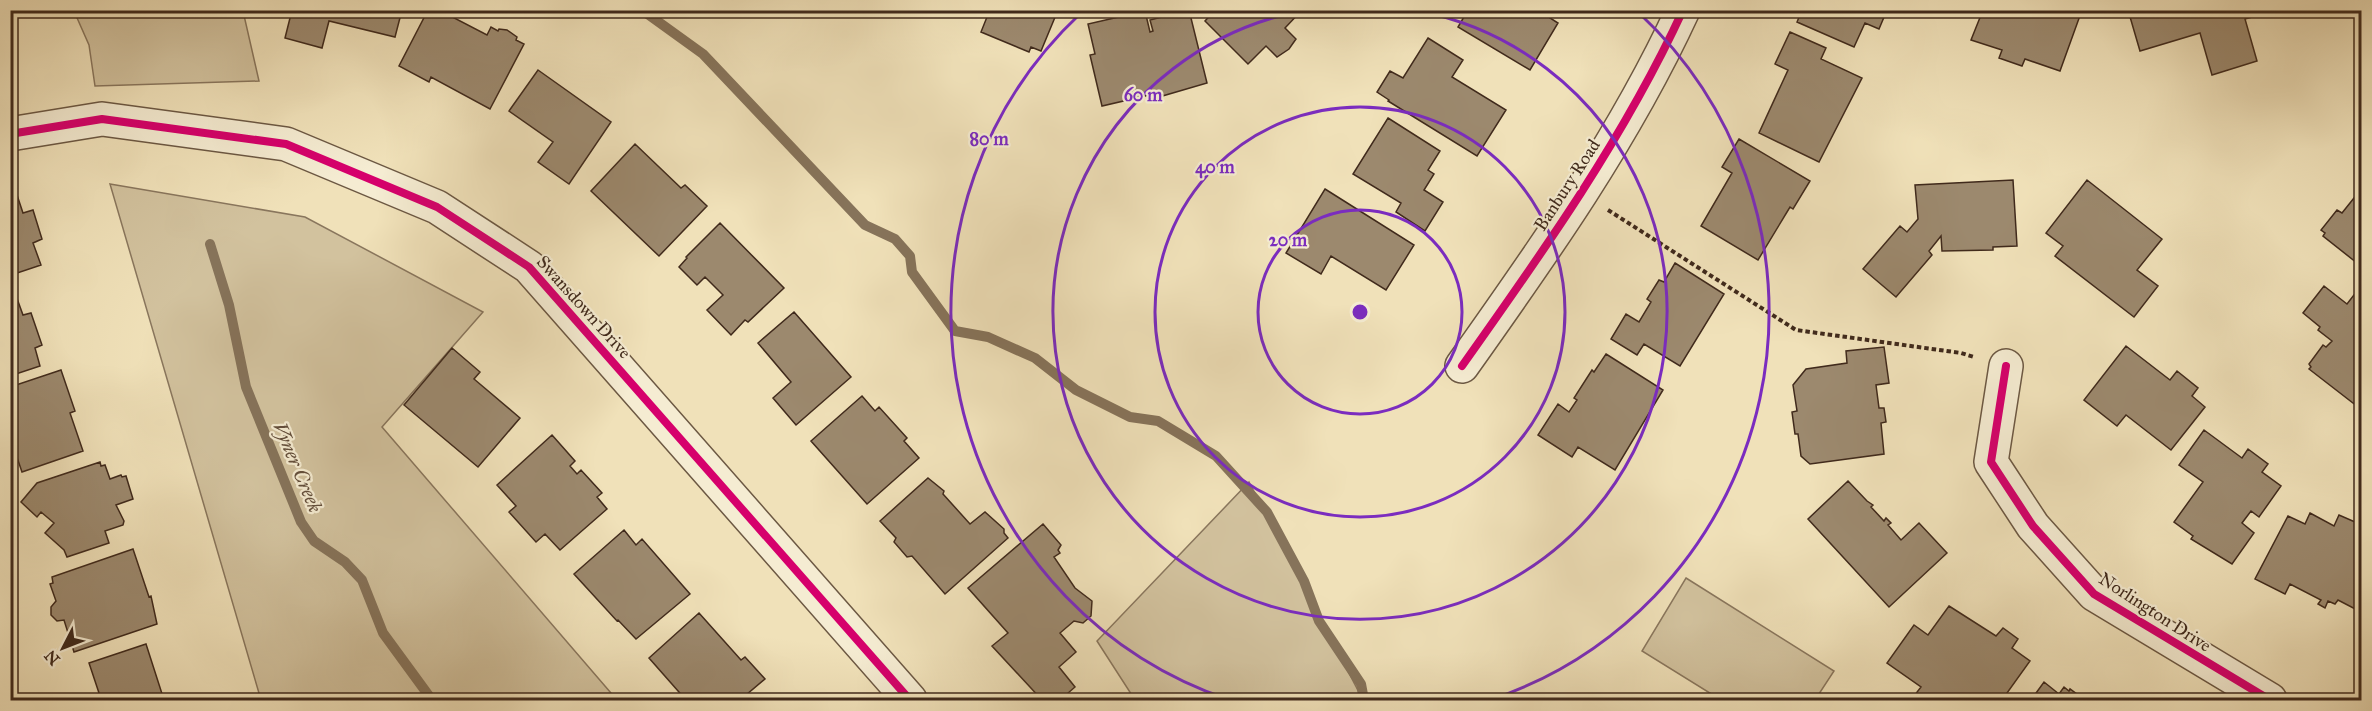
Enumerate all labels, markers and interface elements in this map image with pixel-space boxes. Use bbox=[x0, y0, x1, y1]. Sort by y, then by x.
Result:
text: 60 m bbox=[1124, 84, 1163, 106]
text: 80 m bbox=[969, 128, 1009, 150]
street label: Banbury Road bbox=[1529, 135, 1605, 235]
text: 40 m bbox=[1195, 156, 1236, 179]
text: 20 m bbox=[1269, 229, 1308, 251]
street label: Swansdown Drive bbox=[532, 251, 636, 363]
centre of rings bbox=[1350, 302, 1370, 322]
water label: Vyner Creek bbox=[268, 418, 328, 516]
street label: Norlington Drive bbox=[2094, 568, 2215, 657]
north arrow bbox=[33, 618, 93, 678]
text: N bbox=[40, 646, 64, 669]

